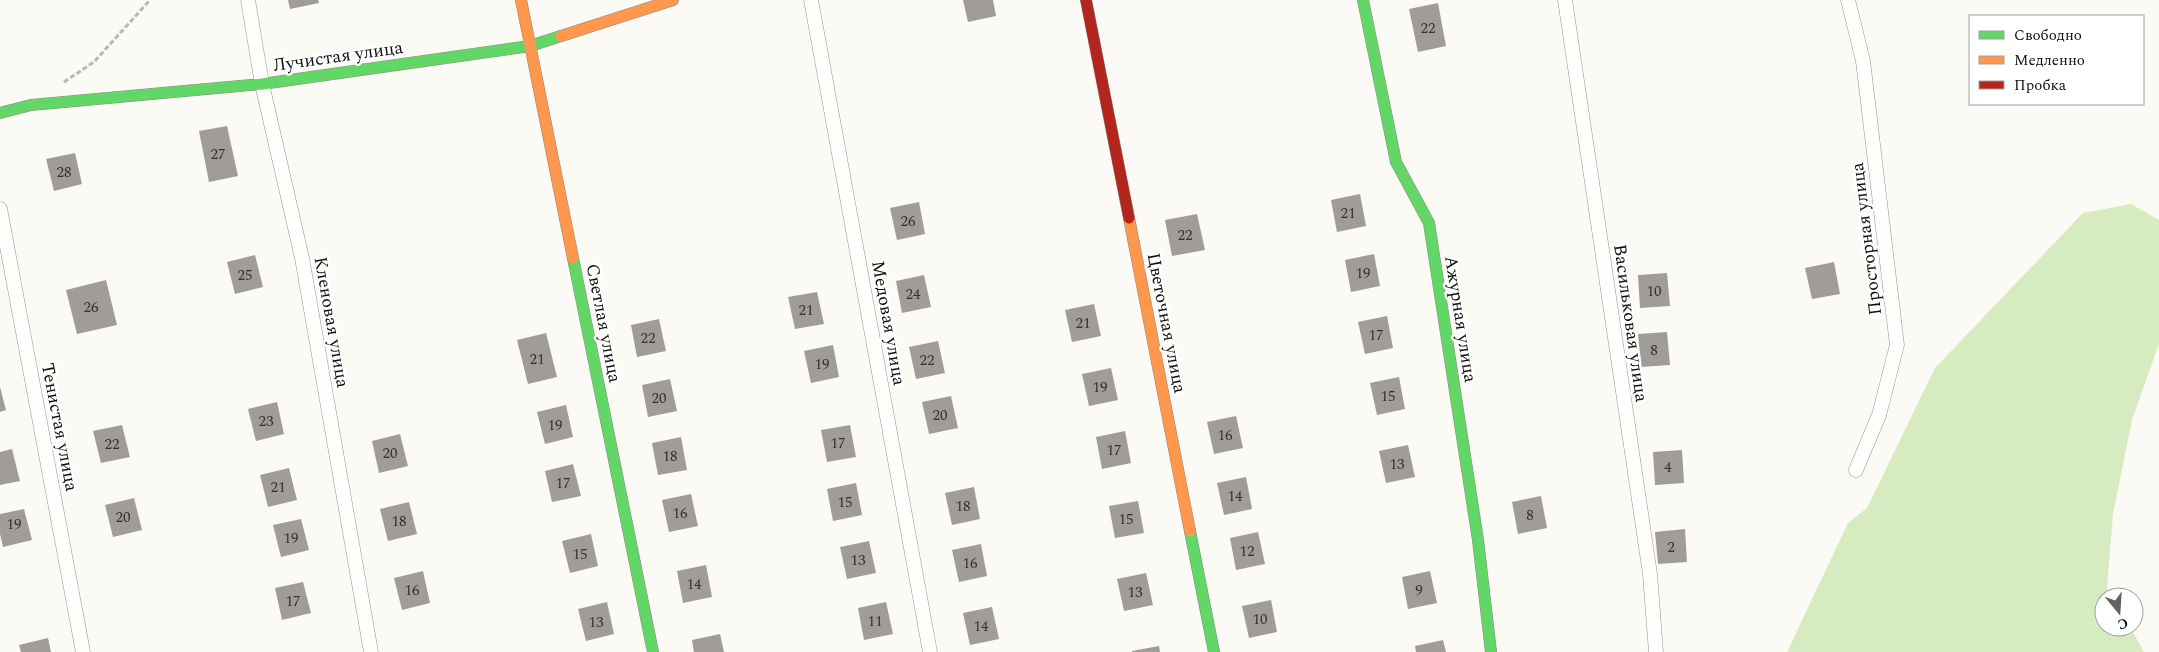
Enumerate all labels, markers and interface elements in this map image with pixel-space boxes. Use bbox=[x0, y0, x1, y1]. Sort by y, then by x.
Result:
legend bbox=[1969, 15, 2144, 105]
house number: 22 bbox=[1420, 17, 1436, 40]
text: Свободно bbox=[2014, 24, 2082, 47]
street label: Лучистая улица bbox=[271, 34, 405, 79]
text: Медленно bbox=[2014, 49, 2085, 72]
text: Пробка bbox=[2014, 74, 2067, 97]
house number: 27 bbox=[210, 143, 226, 166]
house number: 28 bbox=[56, 161, 72, 184]
street label: Просторная улица bbox=[1844, 161, 1889, 317]
house number: 21 bbox=[1340, 202, 1356, 225]
house number: 26 bbox=[900, 210, 916, 233]
house number: 22 bbox=[1177, 224, 1193, 247]
street label: Васильковая улица bbox=[1606, 242, 1655, 404]
street label: Цветочная улица bbox=[1140, 251, 1193, 396]
street label: Кленовая улица bbox=[307, 254, 356, 390]
street label: Ажурная улица bbox=[1437, 254, 1484, 385]
street label: Медовая улица bbox=[864, 259, 913, 388]
street label: Светлая улица bbox=[579, 261, 628, 385]
house number: 19 bbox=[1355, 262, 1371, 285]
house number: 25 bbox=[237, 264, 253, 287]
house number: 10 bbox=[1646, 280, 1662, 303]
house number: 24 bbox=[905, 283, 921, 306]
house number: 26 bbox=[83, 296, 99, 319]
house number: 21 bbox=[798, 299, 814, 322]
house number: 21 bbox=[1075, 312, 1091, 335]
house number: 17 bbox=[1368, 324, 1384, 347]
house number: 22 bbox=[640, 327, 656, 350]
house number: 8 bbox=[1650, 339, 1658, 362]
house number: 21 bbox=[529, 348, 545, 371]
house number: 22 bbox=[919, 349, 935, 372]
house number: 19 bbox=[814, 353, 830, 376]
street label: Тенистая улица bbox=[34, 361, 85, 494]
house number: 19 bbox=[1092, 376, 1108, 399]
house number: 15 bbox=[1380, 385, 1396, 408]
house number: 20 bbox=[651, 387, 667, 410]
house number: 20 bbox=[932, 404, 948, 427]
house number: 23 bbox=[258, 410, 274, 433]
house number: 19 bbox=[547, 414, 563, 437]
house number: 16 bbox=[1217, 424, 1233, 447]
house number: 17 bbox=[830, 432, 846, 455]
house number: 22 bbox=[104, 433, 120, 456]
house number: 17 bbox=[1106, 439, 1122, 462]
house number: 20 bbox=[382, 442, 398, 465]
house number: 18 bbox=[662, 445, 678, 468]
house number: 13 bbox=[1389, 453, 1405, 476]
house number: 4 bbox=[1664, 456, 1672, 479]
house number: 17 bbox=[555, 472, 571, 495]
house number: 21 bbox=[270, 476, 286, 499]
house number: 14 bbox=[1227, 485, 1243, 508]
house number: 15 bbox=[837, 491, 853, 514]
house number: 18 bbox=[955, 495, 971, 518]
house number: 16 bbox=[672, 502, 688, 525]
house number: 8 bbox=[1526, 504, 1534, 527]
house number: 20 bbox=[115, 506, 131, 529]
house number: 15 bbox=[1118, 508, 1134, 531]
house number: 18 bbox=[391, 510, 407, 533]
house number: 19 bbox=[6, 513, 22, 536]
house number: 19 bbox=[283, 527, 299, 550]
house number: 2 bbox=[1667, 536, 1675, 559]
house number: 12 bbox=[1239, 540, 1255, 563]
house number: 15 bbox=[572, 543, 588, 566]
house number: 13 bbox=[850, 549, 866, 572]
house number: 16 bbox=[962, 552, 978, 575]
house number: 14 bbox=[686, 573, 702, 596]
house number: 16 bbox=[404, 579, 420, 602]
house number: 9 bbox=[1415, 579, 1423, 602]
house number: 13 bbox=[1127, 581, 1143, 604]
north arrow bbox=[2094, 587, 2144, 637]
house number: 17 bbox=[285, 590, 301, 613]
house number: 10 bbox=[1252, 608, 1268, 631]
house number: 11 bbox=[867, 610, 883, 633]
house number: 13 bbox=[588, 611, 604, 634]
text: С bbox=[2115, 612, 2131, 635]
house number: 14 bbox=[973, 615, 989, 638]

